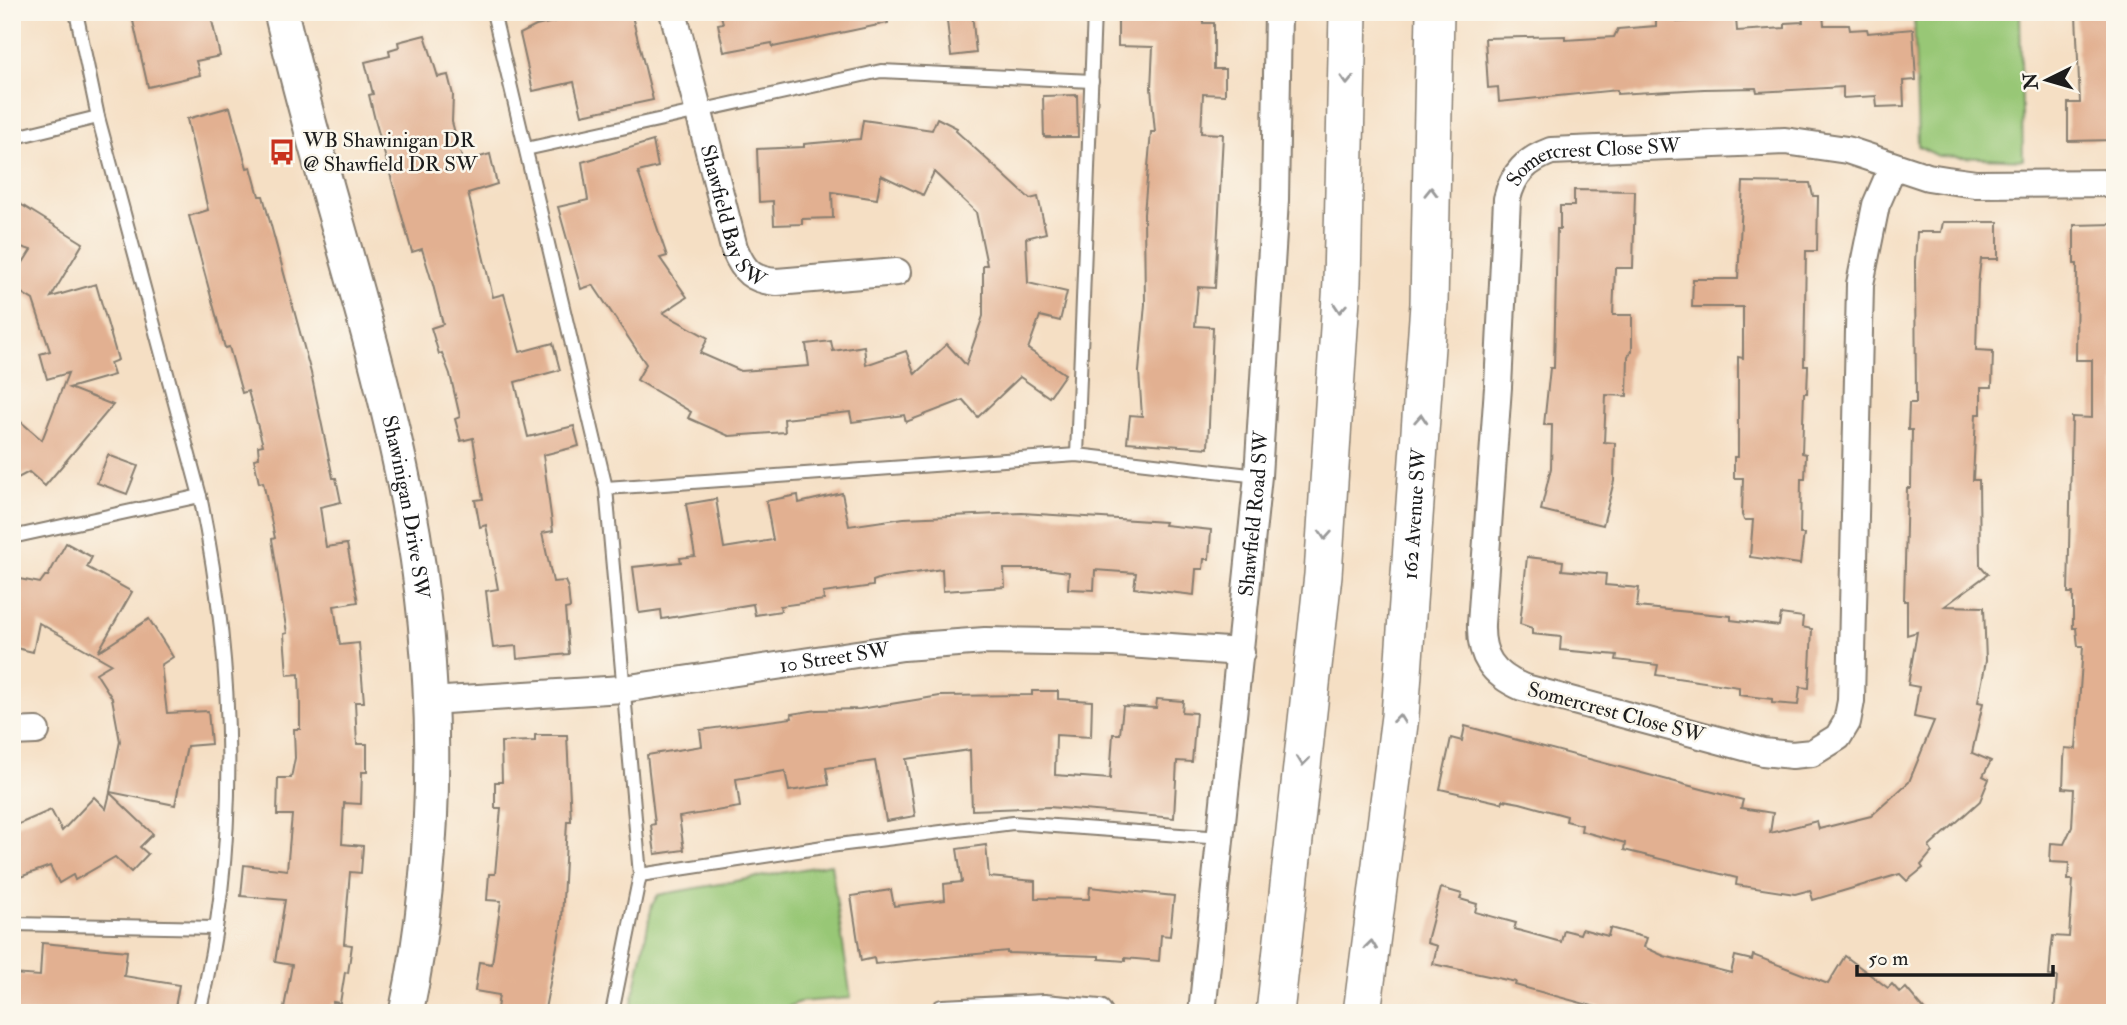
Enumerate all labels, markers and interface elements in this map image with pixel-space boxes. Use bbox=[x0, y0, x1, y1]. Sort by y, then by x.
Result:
north arrow bbox=[2011, 46, 2082, 116]
text: N bbox=[2018, 71, 2044, 92]
one-way arrow bbox=[1339, 75, 1354, 86]
place label: WB Shawinigan DR @ Shawfield DR SW bbox=[302, 127, 478, 178]
street label: Somercrest Close SW bbox=[1500, 132, 1681, 191]
bus stop icon: WB Shawinigan DR @ Shawfield DR SW bbox=[267, 137, 297, 167]
street label: Shawfield Bay SW bbox=[694, 142, 771, 294]
one-way arrow bbox=[1423, 186, 1439, 197]
one-way arrow bbox=[1333, 303, 1348, 314]
street label: Shawinigan Drive SW bbox=[376, 413, 436, 601]
one-way arrow bbox=[1413, 413, 1428, 424]
street label: Shawfield Road SW bbox=[1233, 430, 1275, 598]
street label: 162 Avenue SW bbox=[1397, 447, 1433, 580]
one-way arrow bbox=[1318, 530, 1333, 541]
street label: 10 Street SW bbox=[778, 636, 892, 679]
street label: Somercrest Close SW bbox=[1524, 676, 1708, 749]
one-way arrow bbox=[1391, 713, 1406, 724]
one-way arrow bbox=[1296, 756, 1311, 767]
scale bar bbox=[1857, 934, 2054, 978]
one-way arrow bbox=[1363, 939, 1378, 951]
text: 50 m bbox=[1868, 945, 1909, 972]

